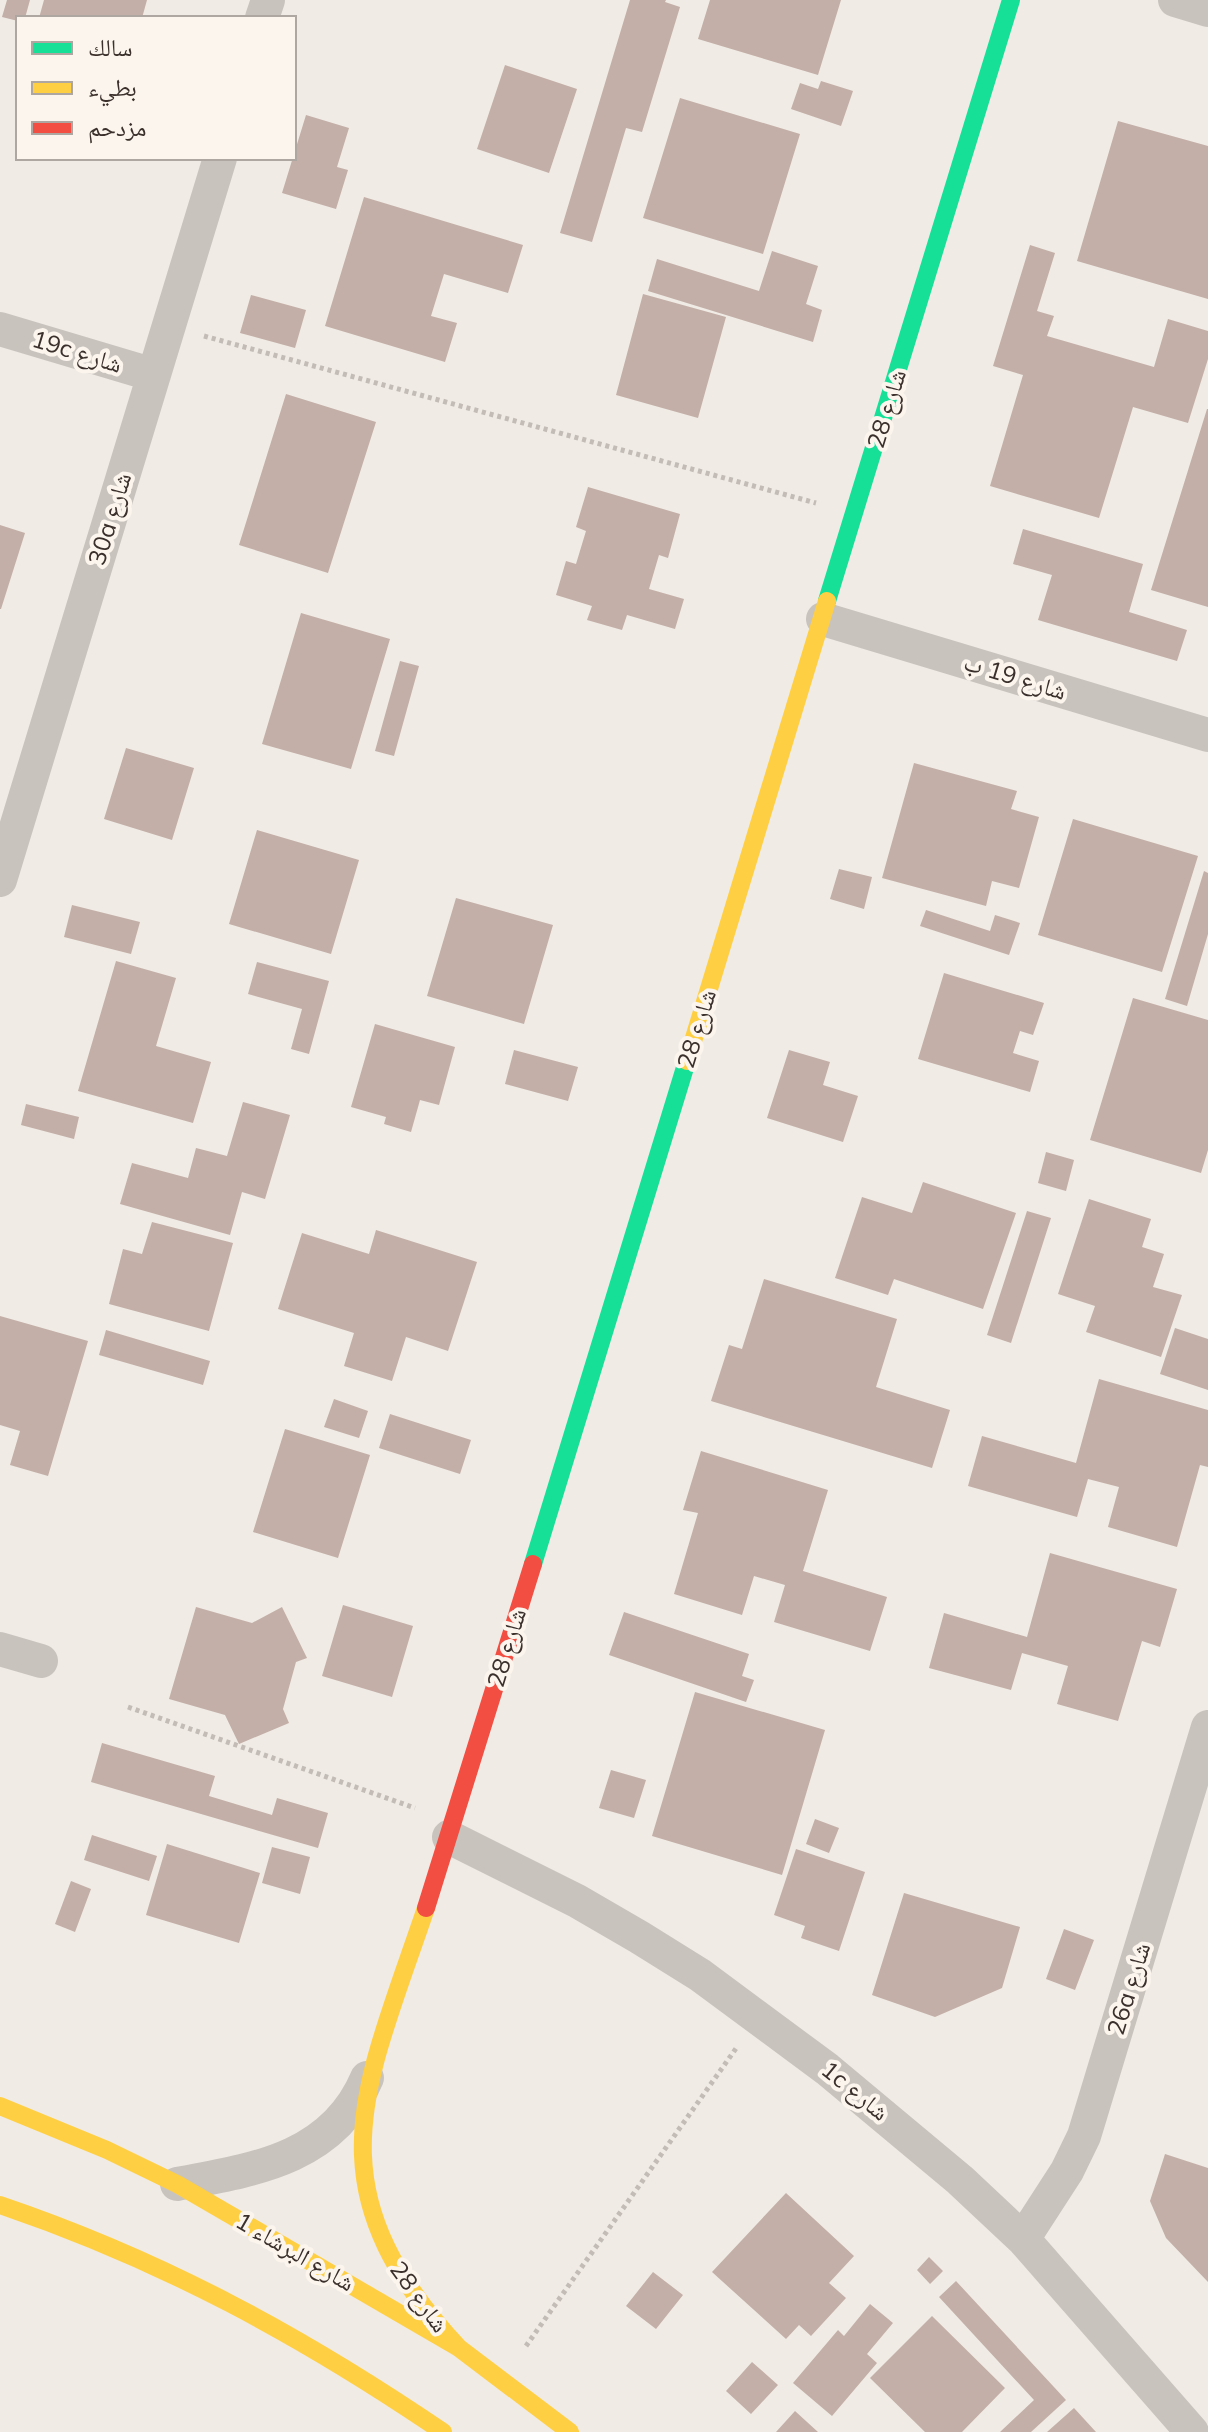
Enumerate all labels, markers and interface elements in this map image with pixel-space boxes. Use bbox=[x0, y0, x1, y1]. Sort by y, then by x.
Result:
legend bbox=[16, 16, 296, 160]
text: سالك bbox=[88, 32, 133, 62]
text: بطيء bbox=[88, 72, 137, 107]
text: مزدحم bbox=[88, 112, 147, 144]
street label: 19c شارع bbox=[28, 323, 126, 380]
street label: شارع 28 bbox=[860, 366, 913, 452]
street label: 30a شارع bbox=[81, 469, 138, 569]
street label: شارع 19 ب bbox=[960, 646, 1070, 707]
street label: شارع 28 bbox=[670, 986, 723, 1072]
street label: شارع 28 bbox=[480, 1605, 533, 1691]
street label: 26a شارع bbox=[1100, 1939, 1157, 2039]
street label: 1c شارع bbox=[815, 2054, 895, 2127]
street label: شارع البرشاء 1 bbox=[230, 2205, 360, 2298]
street label: شارع 28 bbox=[383, 2255, 456, 2338]

